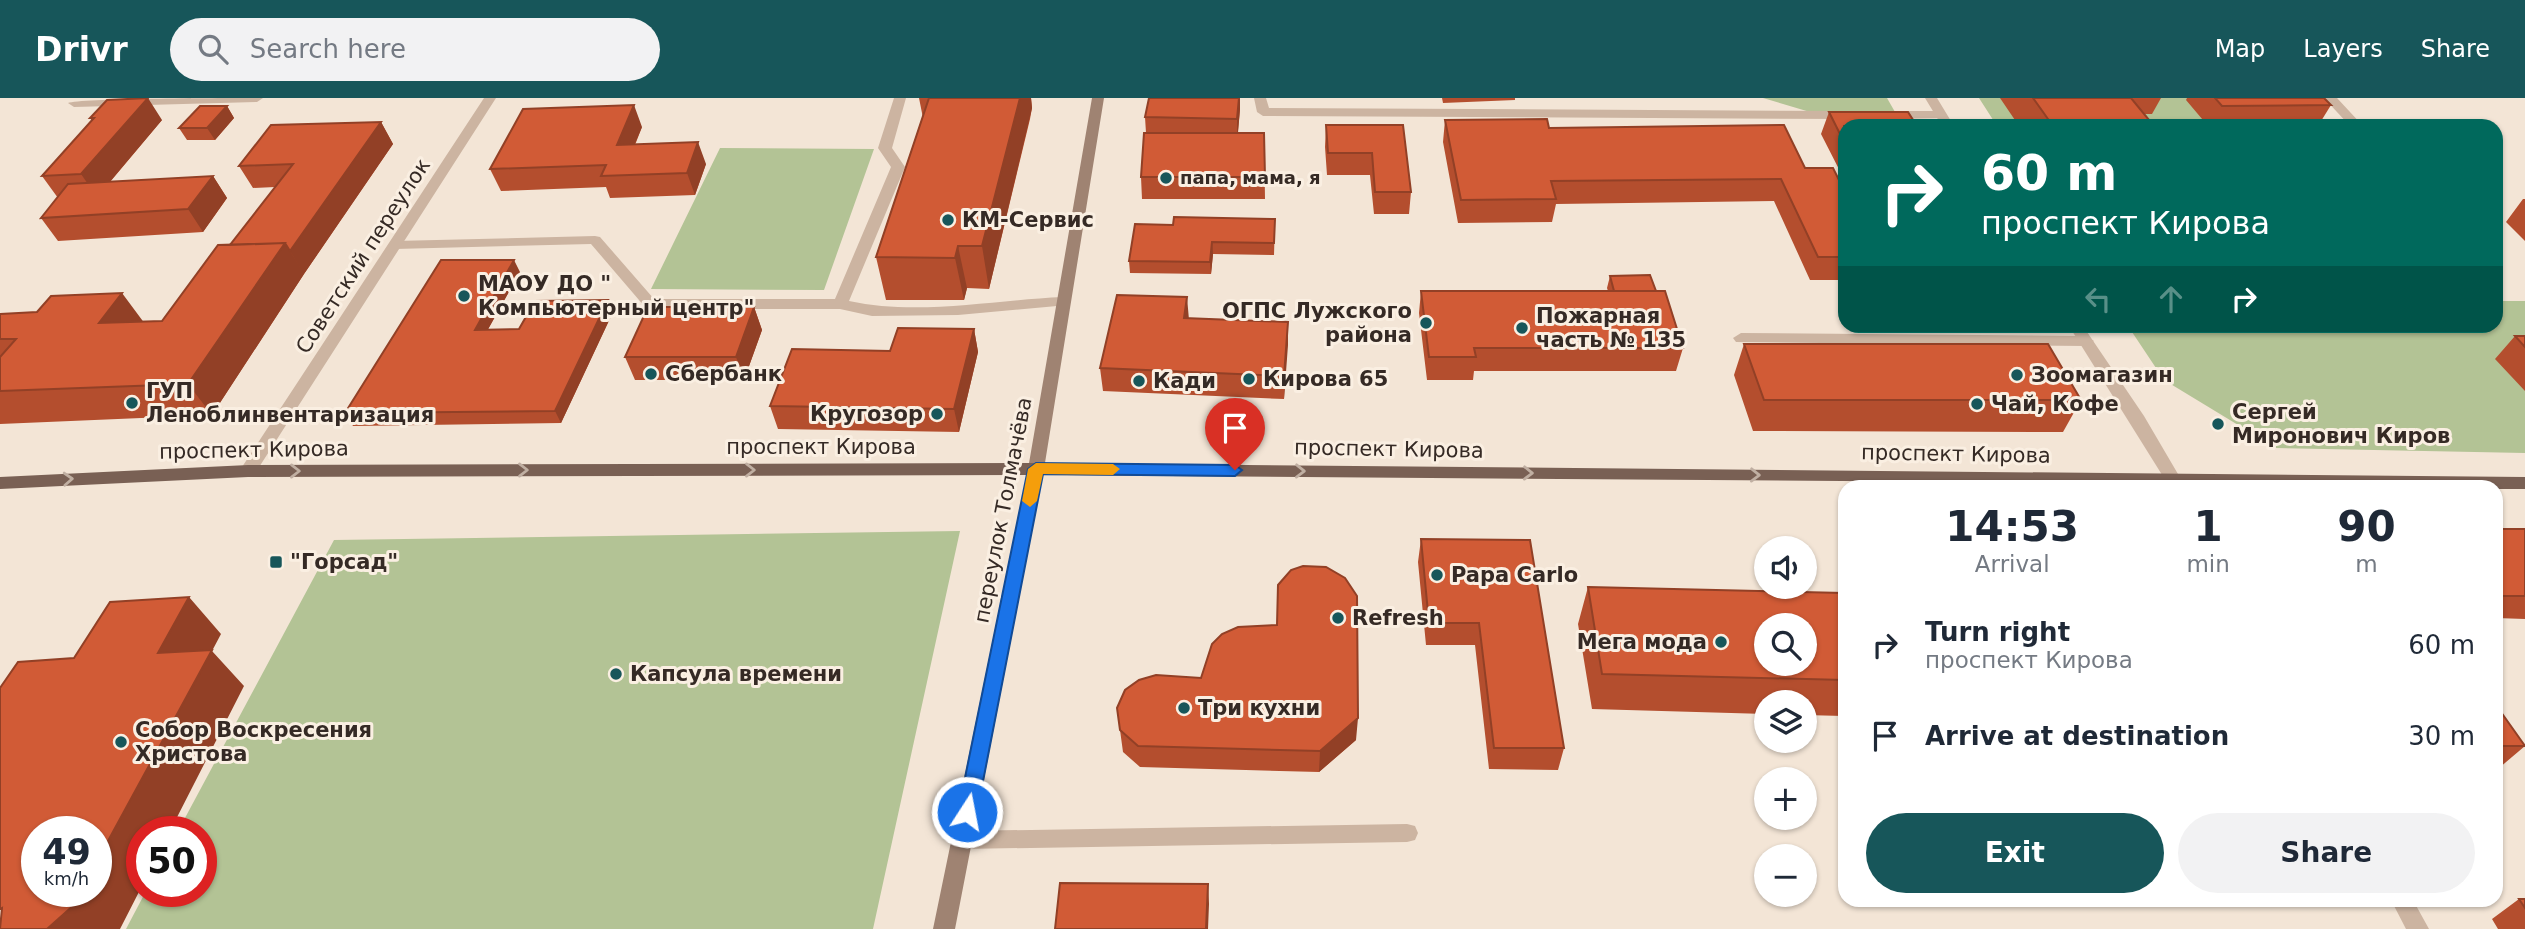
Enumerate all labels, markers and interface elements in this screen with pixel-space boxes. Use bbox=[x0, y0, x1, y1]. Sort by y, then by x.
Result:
search box bbox=[170, 18, 660, 81]
text: Drivr bbox=[35, 30, 128, 69]
icon: search bbox=[194, 30, 232, 68]
text: Search here bbox=[250, 34, 406, 64]
text: Map bbox=[2215, 35, 2265, 63]
text: Layers bbox=[2303, 35, 2383, 63]
text: Share bbox=[2421, 35, 2490, 63]
text: 60 m bbox=[1981, 145, 2117, 202]
icon: right bbox=[1866, 147, 1957, 238]
street label: Советский переулок bbox=[291, 154, 435, 358]
place label: папа, мама, я bbox=[1180, 167, 1321, 188]
marker: папа, мама, я bbox=[1158, 170, 1174, 186]
text: проспект Кирова bbox=[1981, 204, 2270, 242]
place label: КМ-Сервис bbox=[962, 208, 1094, 232]
marker: КМ-Сервис bbox=[940, 212, 956, 228]
place label: МАОУ ДО " Компьютерный центр" bbox=[478, 272, 754, 320]
icon: left bbox=[2079, 280, 2117, 318]
icon: ahead bbox=[2152, 280, 2190, 318]
icon: right bbox=[2225, 280, 2263, 318]
marker: МАОУ ДО " Компьютерный центр" bbox=[456, 288, 472, 304]
place label: ОГПС Лужского района bbox=[1222, 299, 1412, 347]
place label: Пожарная часть № 135 bbox=[1536, 304, 1686, 352]
marker: ОГПС Лужского района bbox=[1418, 315, 1434, 331]
marker: Пожарная часть № 135 bbox=[1514, 320, 1530, 336]
place label: Сбербанк bbox=[665, 362, 782, 386]
place label: Зоомагазин bbox=[2031, 363, 2173, 387]
marker: Сбербанк bbox=[643, 366, 659, 382]
place label: Кирова 65 bbox=[1263, 367, 1388, 391]
marker: Зоомагазин bbox=[2009, 367, 2025, 383]
place label: Кади bbox=[1153, 369, 1216, 393]
marker: Кирова 65 bbox=[1241, 371, 1257, 387]
marker: Кади bbox=[1131, 373, 1147, 389]
place label: ГУП Леноблинвентаризация bbox=[146, 379, 434, 427]
place label: Чай, Кофе bbox=[1991, 392, 2119, 416]
marker: ГУП Леноблинвентаризация bbox=[124, 395, 140, 411]
street label: переулок Толмачёва bbox=[969, 395, 1037, 625]
marker: Чай, Кофе bbox=[1969, 396, 1985, 412]
pin bbox=[1205, 398, 1265, 470]
place label: Сергей Миронович Киров bbox=[2232, 400, 2450, 448]
place label: Кругозор bbox=[810, 402, 923, 426]
marker: Кругозор bbox=[929, 406, 945, 422]
icon: arrive bbox=[1216, 409, 1254, 447]
marker: Сергей Миронович Киров bbox=[2210, 416, 2226, 432]
street label: проспект Кирова bbox=[726, 435, 916, 459]
street label: проспект Кирова bbox=[1294, 435, 1484, 463]
street label: проспект Кирова bbox=[159, 436, 349, 464]
street label: проспект Кирова bbox=[1861, 440, 2051, 468]
one-way arrow bbox=[518, 462, 529, 478]
one-way arrow bbox=[746, 462, 756, 478]
one-way arrow bbox=[291, 463, 301, 479]
one-way arrow bbox=[1296, 463, 1306, 479]
one-way arrow bbox=[1523, 465, 1534, 481]
one-way arrow bbox=[1751, 467, 1761, 483]
one-way arrow bbox=[63, 471, 74, 486]
text: 14:53 bbox=[1945, 502, 2079, 551]
text: 1 bbox=[2193, 502, 2223, 551]
text: 90 bbox=[2337, 502, 2396, 551]
map controls bbox=[1754, 536, 1817, 907]
button: sound bbox=[1754, 536, 1817, 599]
place label: "Горсад" bbox=[290, 550, 398, 574]
text: Arrival bbox=[1975, 551, 2050, 577]
text: min bbox=[2186, 551, 2230, 577]
text: m bbox=[2355, 551, 2378, 577]
marker: "Горсад" bbox=[268, 554, 284, 570]
place label: Papa Carlo bbox=[1451, 563, 1578, 587]
marker: Papa Carlo bbox=[1429, 567, 1445, 583]
place label: Refresh bbox=[1352, 606, 1444, 630]
marker: Refresh bbox=[1330, 610, 1346, 626]
button: search bbox=[1754, 613, 1817, 676]
text: Turn right bbox=[1925, 617, 2070, 647]
icon: right bbox=[1866, 626, 1904, 664]
place label: Мега мода bbox=[1577, 630, 1707, 654]
text: 60 m bbox=[2408, 630, 2475, 660]
marker: Мега мода bbox=[1713, 634, 1729, 650]
text: проспект Кирова bbox=[1925, 647, 2133, 673]
place label: Капсула времени bbox=[630, 662, 842, 686]
marker: Капсула времени bbox=[608, 666, 624, 682]
button: layers bbox=[1754, 690, 1817, 753]
place label: Три кухни bbox=[1198, 696, 1320, 720]
marker: Три кухни bbox=[1176, 700, 1192, 716]
icon: arrive bbox=[1866, 717, 1904, 755]
place label: Собор Воскресения Христова bbox=[135, 718, 372, 766]
text: Arrive at destination bbox=[1925, 721, 2229, 751]
text: 30 m bbox=[2408, 721, 2475, 751]
marker: Собор Воскресения Христова bbox=[113, 734, 129, 750]
button: + bbox=[1754, 767, 1817, 830]
position arrow bbox=[930, 775, 1004, 849]
button: Exit bbox=[1866, 813, 2164, 893]
button: Share bbox=[2178, 813, 2475, 893]
speed limit sign: 50 bbox=[126, 816, 217, 907]
text: 49 bbox=[42, 832, 91, 872]
button: − bbox=[1754, 844, 1817, 907]
text: km/h bbox=[44, 868, 89, 889]

